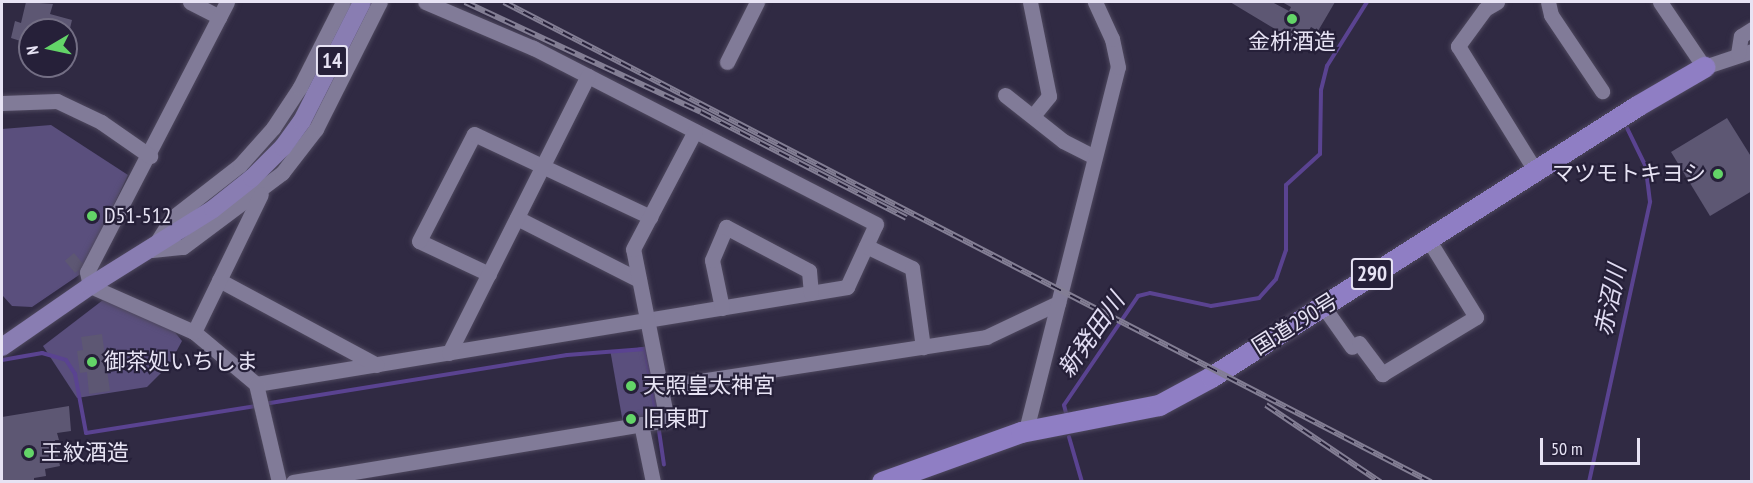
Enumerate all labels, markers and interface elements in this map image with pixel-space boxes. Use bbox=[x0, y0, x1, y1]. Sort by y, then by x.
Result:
marker: 金枡酒造 bbox=[1285, 12, 1299, 26]
north arrow bbox=[18, 18, 78, 78]
place label: 金枡酒造 bbox=[1248, 29, 1336, 55]
road number: 14 bbox=[316, 43, 348, 79]
text: N bbox=[22, 45, 43, 56]
place label: マツモトキヨシ bbox=[1552, 161, 1706, 187]
marker: マツモトキヨシ bbox=[1711, 167, 1725, 181]
place label: D51-512 bbox=[104, 203, 171, 229]
marker: D51-512 bbox=[85, 209, 99, 223]
road number: 290 bbox=[1350, 256, 1394, 292]
water label: 赤沼川 bbox=[1588, 262, 1632, 338]
water label: 新発田川 bbox=[1052, 287, 1130, 383]
street label: 国道290号 bbox=[1247, 287, 1343, 361]
place label: 御茶処いちしま bbox=[104, 349, 258, 375]
marker: 御茶処いちしま bbox=[85, 355, 99, 369]
place label: 天照皇太神宮 bbox=[643, 373, 775, 399]
marker: 天照皇太神宮 bbox=[624, 379, 638, 393]
place label: 旧東町 bbox=[643, 406, 709, 432]
marker: 旧東町 bbox=[624, 412, 638, 426]
scale bar bbox=[1543, 426, 1644, 464]
text: 50 m bbox=[1551, 437, 1583, 460]
place label: 王紋酒造 bbox=[41, 440, 129, 466]
marker: 王紋酒造 bbox=[22, 446, 36, 460]

